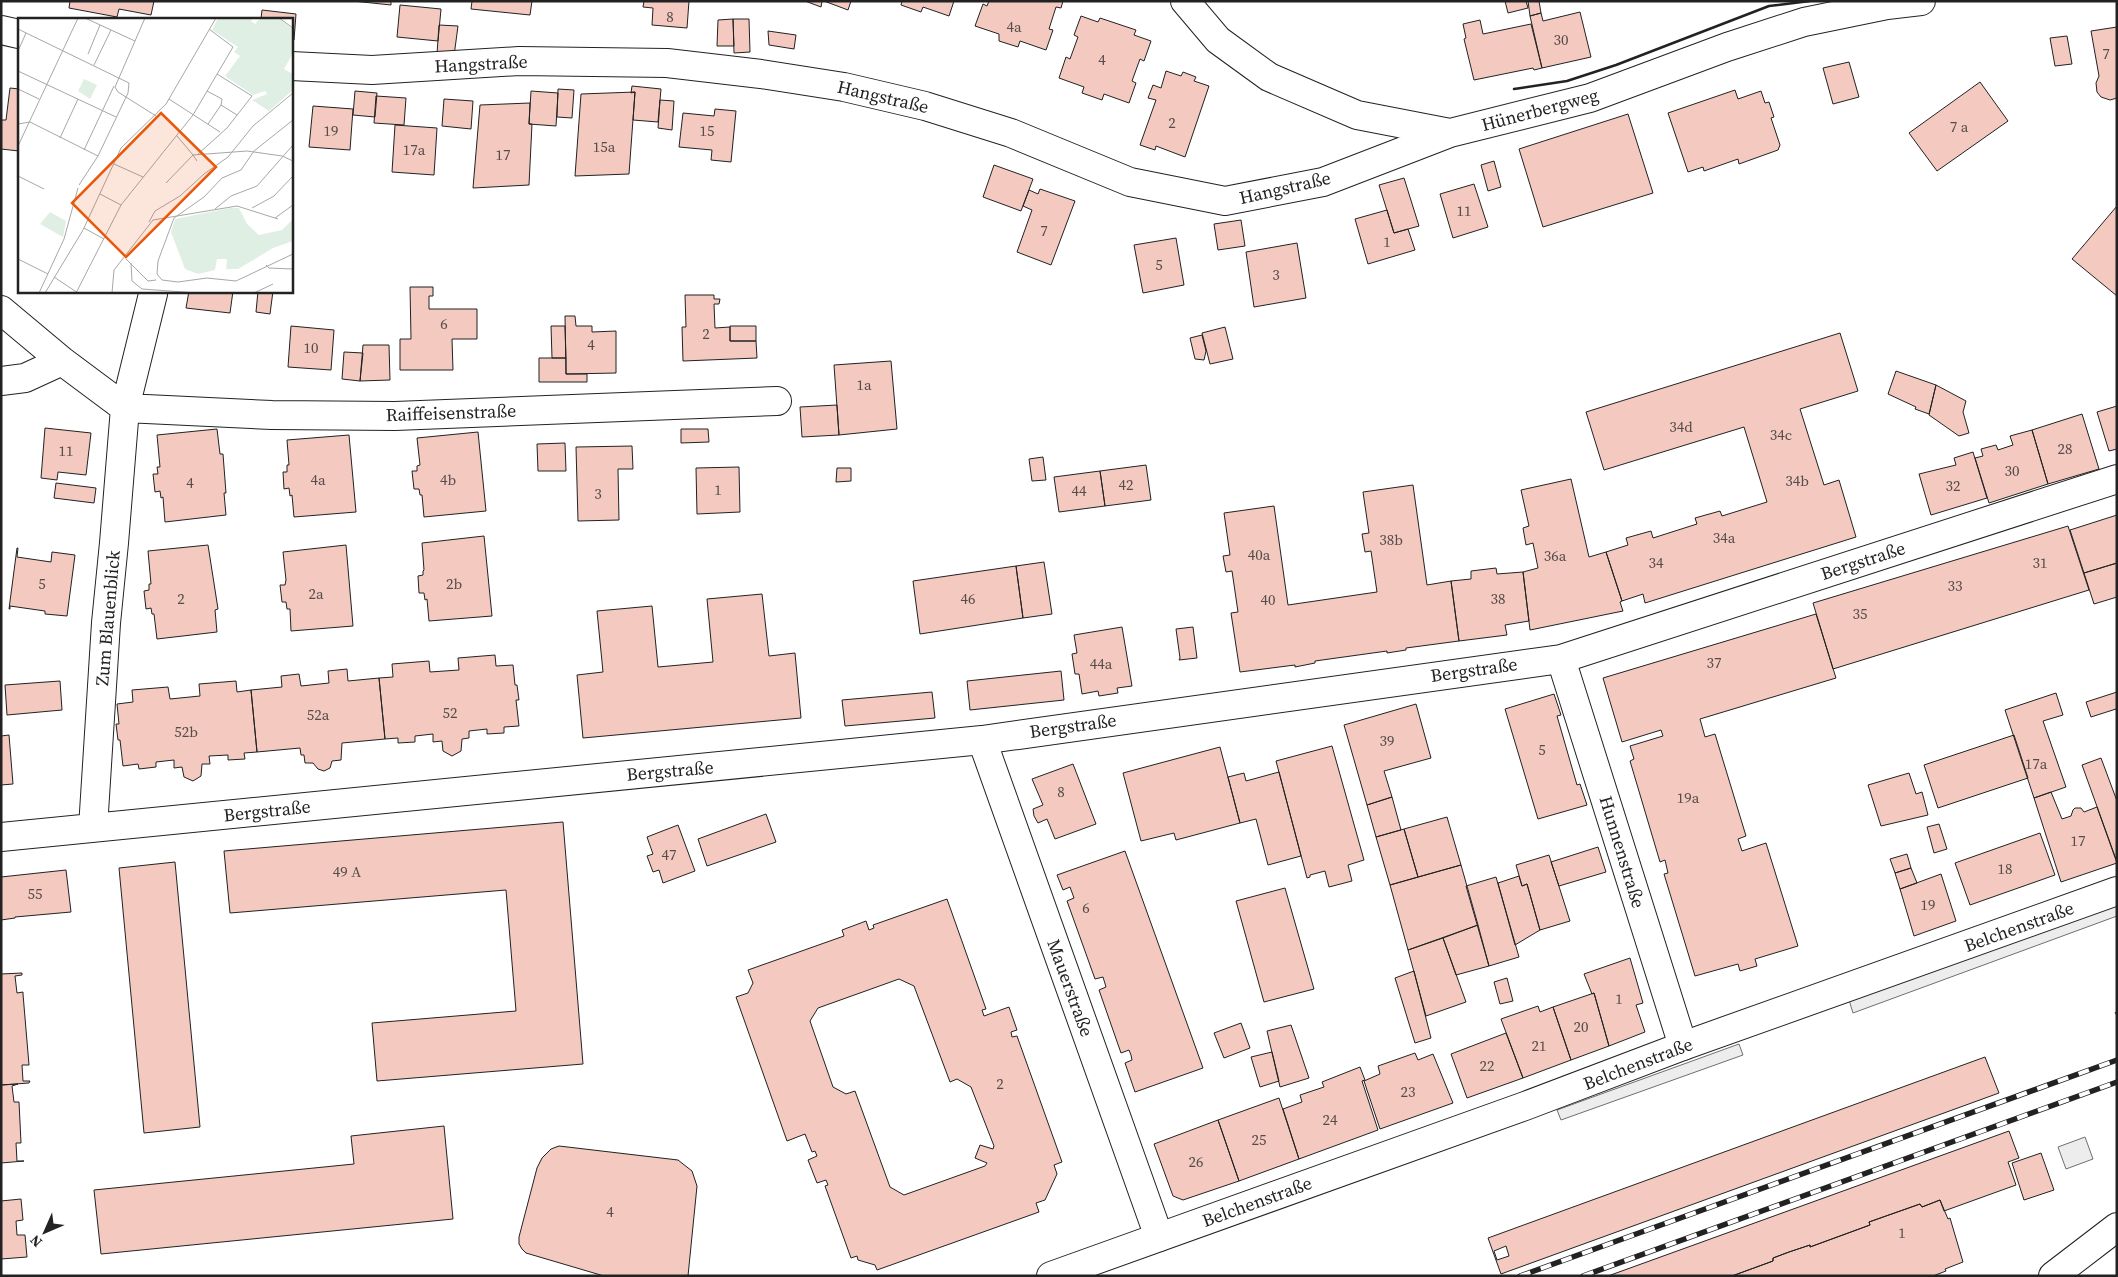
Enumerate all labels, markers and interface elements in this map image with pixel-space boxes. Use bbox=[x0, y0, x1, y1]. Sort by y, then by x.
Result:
house number: 8 bbox=[666, 6, 674, 27]
house number: 4a bbox=[1006, 16, 1022, 37]
inset map bbox=[18, 18, 292, 292]
house number: 30 bbox=[1553, 29, 1569, 50]
house number: 7 bbox=[2102, 43, 2110, 64]
street label: Hangstraße bbox=[434, 49, 528, 78]
house number: 4 bbox=[1098, 49, 1106, 70]
street label: Hangstraße bbox=[835, 74, 931, 119]
street label: Hünerbergweg bbox=[1479, 82, 1601, 137]
house number: 2 bbox=[1168, 112, 1176, 133]
house number: 7 a bbox=[1950, 116, 1969, 137]
house number: 19 bbox=[323, 120, 339, 141]
house number: 15 bbox=[699, 120, 715, 141]
house number: 15a bbox=[593, 136, 616, 157]
house number: 17a bbox=[403, 139, 426, 160]
house number: 17 bbox=[495, 144, 511, 165]
street label: Hangstraße bbox=[1237, 165, 1333, 210]
house number: 11 bbox=[1456, 200, 1472, 221]
house number: 7 bbox=[1040, 220, 1048, 241]
house number: 1 bbox=[1383, 231, 1391, 252]
house number: 5 bbox=[1155, 254, 1163, 275]
house number: 3 bbox=[1272, 264, 1280, 285]
house number: 6 bbox=[440, 313, 448, 334]
house number: 2 bbox=[702, 323, 710, 344]
house number: 4 bbox=[587, 334, 595, 355]
house number: 10 bbox=[303, 337, 319, 358]
house number: 1a bbox=[856, 374, 872, 395]
street label: Raiffeisenstraße bbox=[385, 398, 517, 427]
house number: 34d bbox=[1669, 416, 1693, 437]
house number: 34c bbox=[1770, 424, 1792, 445]
house number: 28 bbox=[2057, 438, 2073, 459]
house number: 11 bbox=[58, 440, 74, 461]
house number: 30 bbox=[2004, 460, 2020, 481]
house number: 4a bbox=[310, 469, 326, 490]
house number: 4b bbox=[440, 469, 456, 490]
house number: 34b bbox=[1785, 470, 1809, 491]
house number: 4 bbox=[186, 472, 194, 493]
house number: 42 bbox=[1118, 474, 1134, 495]
house number: 32 bbox=[1945, 475, 1961, 496]
house number: 1 bbox=[714, 479, 722, 500]
house number: 44 bbox=[1071, 480, 1087, 501]
house number: 3 bbox=[594, 483, 602, 504]
house number: 34a bbox=[1713, 527, 1736, 548]
house number: 38b bbox=[1379, 529, 1403, 550]
street label: Bergstraße bbox=[1817, 535, 1908, 586]
house number: 40a bbox=[1248, 544, 1271, 565]
house number: 36a bbox=[1544, 545, 1567, 566]
street label: Zum Blauenblick bbox=[89, 549, 126, 687]
house number: 34 bbox=[1648, 552, 1664, 573]
house number: 31 bbox=[2032, 552, 2048, 573]
house number: 5 bbox=[38, 573, 46, 594]
house number: 2b bbox=[446, 573, 462, 594]
house number: 33 bbox=[1947, 575, 1963, 596]
house number: 2a bbox=[308, 583, 324, 604]
house number: 2 bbox=[177, 588, 185, 609]
house number: 46 bbox=[960, 588, 976, 609]
house number: 38 bbox=[1490, 588, 1506, 609]
house number: 40 bbox=[1260, 589, 1276, 610]
house number: 35 bbox=[1852, 603, 1868, 624]
street label: Bergstraße bbox=[1429, 651, 1519, 688]
house number: 37 bbox=[1706, 652, 1722, 673]
house number: 44a bbox=[1090, 653, 1113, 674]
house number: 52 bbox=[442, 702, 458, 723]
house number: 52a bbox=[307, 704, 330, 725]
street label: Bergstraße bbox=[1028, 707, 1118, 744]
house number: 52b bbox=[174, 721, 198, 742]
house number: 39 bbox=[1379, 730, 1395, 751]
house number: 5 bbox=[1538, 739, 1546, 760]
house number: 17a bbox=[2025, 753, 2048, 774]
street label: Bergstraße bbox=[625, 754, 715, 787]
house number: 8 bbox=[1057, 781, 1065, 802]
house number: 19a bbox=[1677, 787, 1700, 808]
street label: Hunnenstraße bbox=[1594, 793, 1651, 911]
street label: Bergstraße bbox=[222, 794, 312, 827]
house number: 17 bbox=[2070, 830, 2086, 851]
house number: 47 bbox=[661, 844, 677, 865]
house number: 18 bbox=[1997, 858, 2013, 879]
house number: 49 A bbox=[333, 861, 361, 882]
house number: 55 bbox=[27, 883, 43, 904]
house number: 19 bbox=[1920, 894, 1936, 915]
street label: Belchenstraße bbox=[1960, 895, 2077, 958]
house number: 6 bbox=[1082, 897, 1090, 918]
street label: Mauerstraße bbox=[1041, 936, 1100, 1040]
house number: 1 bbox=[1615, 988, 1623, 1009]
house number: 20 bbox=[1573, 1016, 1589, 1037]
street label: Belchenstraße bbox=[1580, 1031, 1696, 1096]
house number: 21 bbox=[1531, 1035, 1547, 1056]
house number: 22 bbox=[1479, 1055, 1495, 1076]
house number: 2 bbox=[996, 1073, 1004, 1094]
house number: 23 bbox=[1400, 1081, 1416, 1102]
house number: 24 bbox=[1322, 1109, 1338, 1130]
house number: 25 bbox=[1251, 1129, 1267, 1150]
house number: 26 bbox=[1188, 1151, 1204, 1172]
street label: Belchenstraße bbox=[1198, 1170, 1315, 1233]
house number: 4 bbox=[606, 1201, 614, 1222]
north arrow bbox=[20, 1207, 70, 1257]
house number: 1 bbox=[1898, 1222, 1906, 1243]
text: N bbox=[25, 1231, 46, 1252]

